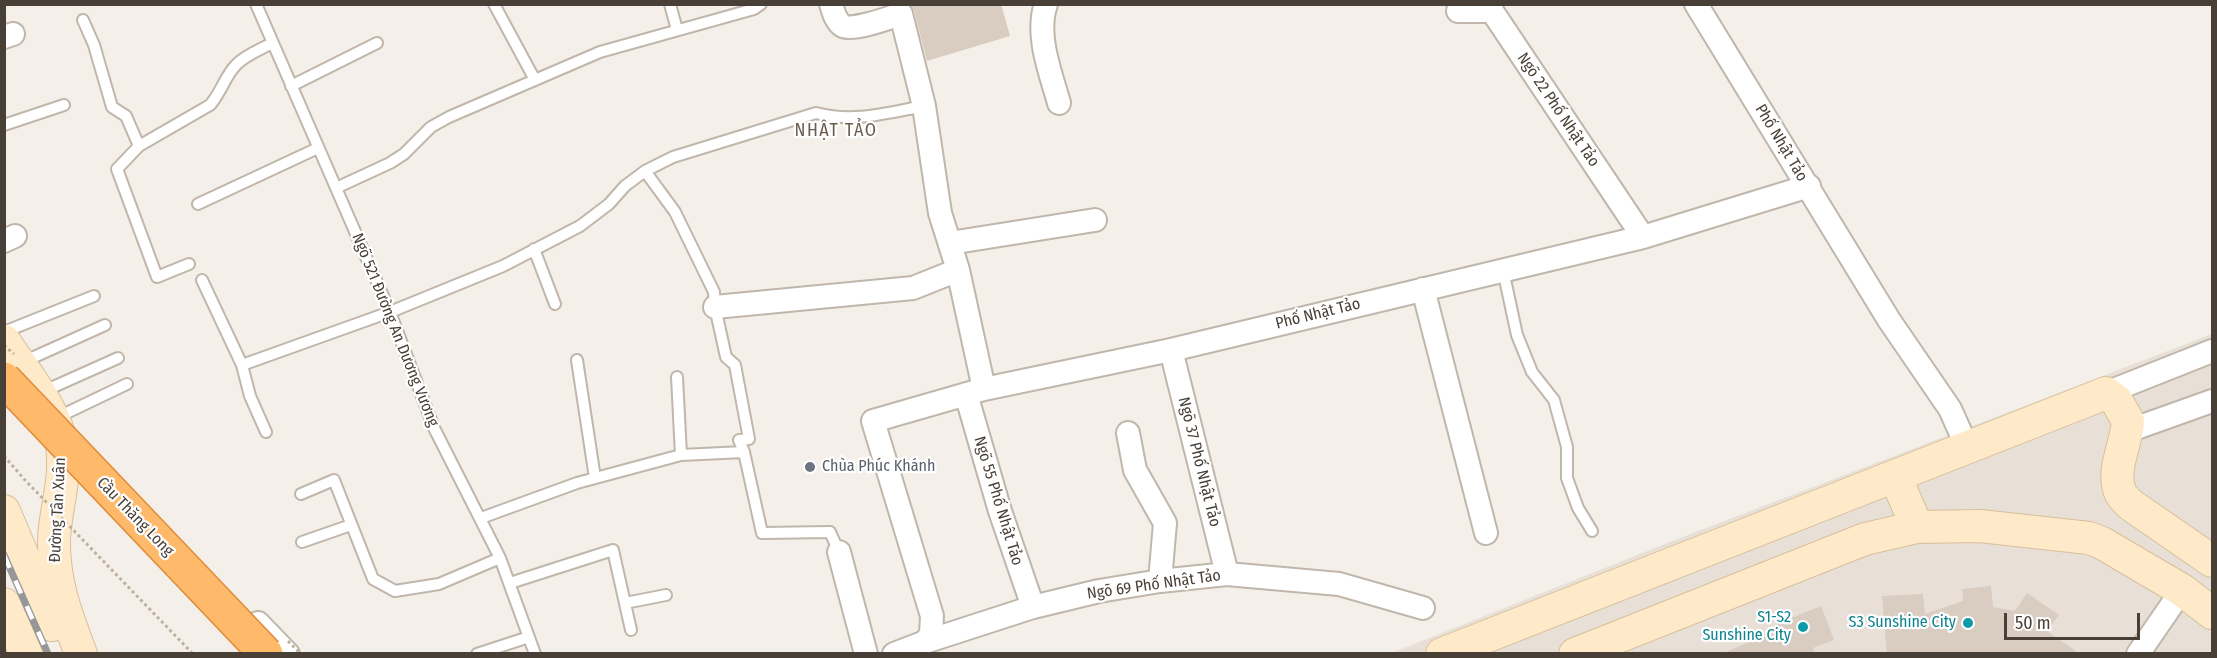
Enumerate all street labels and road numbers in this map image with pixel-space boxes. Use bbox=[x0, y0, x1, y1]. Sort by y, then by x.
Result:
street label: Ngõ 22 Phố Nhật Tảo bbox=[1513, 49, 1603, 171]
street label: Phố Nhật Tảo bbox=[1750, 101, 1812, 185]
street label: Ngõ 521 Đường An Dương Vương bbox=[347, 230, 443, 430]
street label: Phố Nhật Tảo bbox=[1274, 294, 1362, 334]
street label: Ngõ 37 Phố Nhật Tảo bbox=[1174, 395, 1224, 529]
street label: Ngõ 55 Phố Nhật Tảo bbox=[969, 434, 1027, 568]
street label: Đường Tân Xuân bbox=[46, 457, 70, 563]
street label: Cầu Thăng Long bbox=[93, 473, 177, 561]
street label: Ngõ 69 Phố Nhật Tảo bbox=[1086, 566, 1222, 604]

